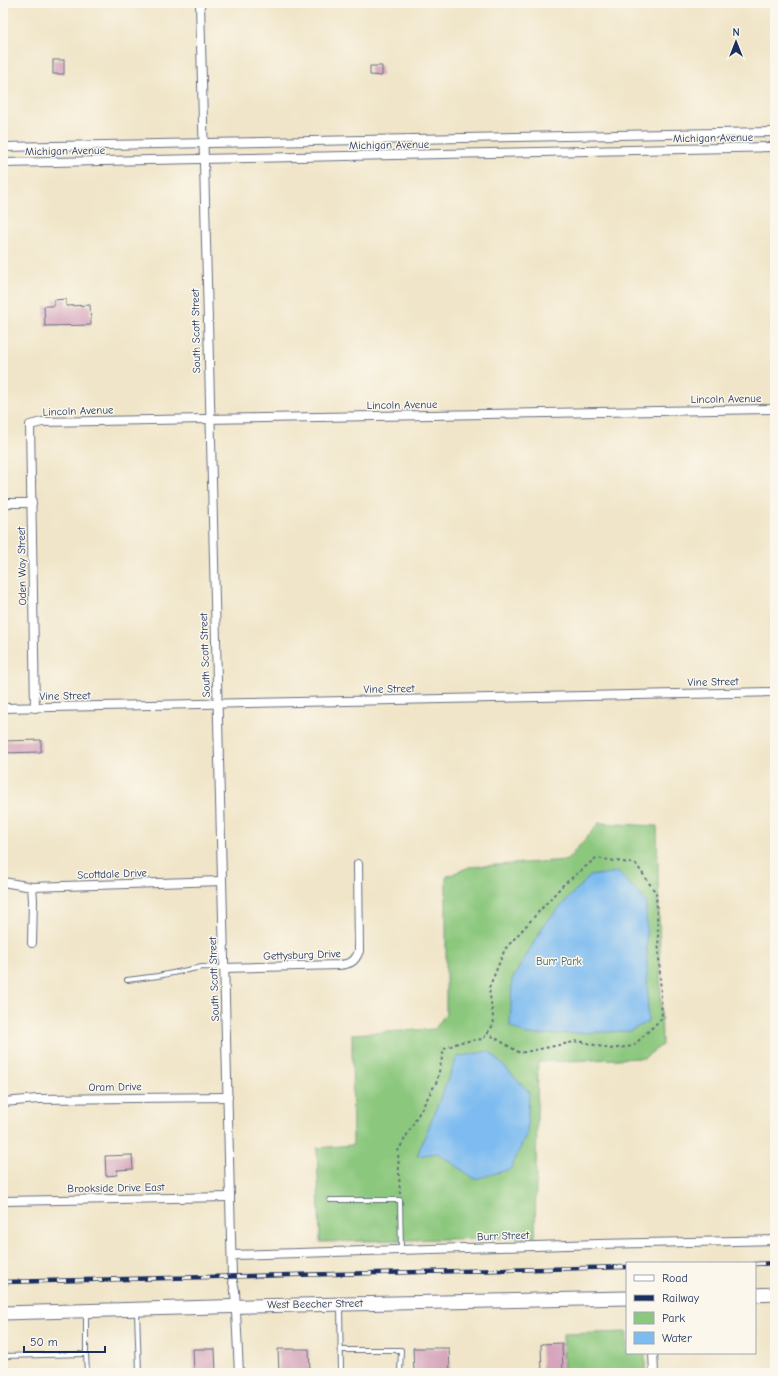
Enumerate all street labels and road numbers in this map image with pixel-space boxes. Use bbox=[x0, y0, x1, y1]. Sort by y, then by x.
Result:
street label: Michigan Avenue bbox=[673, 131, 754, 145]
street label: Michigan Avenue bbox=[349, 138, 430, 152]
street label: Michigan Avenue bbox=[25, 144, 106, 158]
street label: South Scott Street bbox=[189, 288, 203, 374]
street label: Lincoln Avenue bbox=[690, 392, 762, 406]
street label: Lincoln Avenue bbox=[366, 398, 438, 412]
street label: Lincoln Avenue bbox=[42, 403, 114, 419]
street label: Oden Way Street bbox=[15, 526, 29, 605]
street label: South Scott Street bbox=[197, 612, 213, 698]
street label: Vine Street bbox=[687, 675, 740, 689]
street label: Vine Street bbox=[363, 682, 416, 696]
street label: Vine Street bbox=[39, 689, 92, 703]
street label: Scottdale Drive bbox=[77, 866, 148, 882]
street label: South Scott Street bbox=[206, 936, 222, 1022]
street label: Gettysburg Drive bbox=[263, 947, 342, 963]
street label: Oram Drive bbox=[88, 1080, 142, 1094]
street label: Brookside Drive East bbox=[67, 1181, 166, 1195]
street label: Burr Street bbox=[477, 1229, 530, 1243]
street label: West Beecher Street bbox=[267, 1297, 364, 1311]

